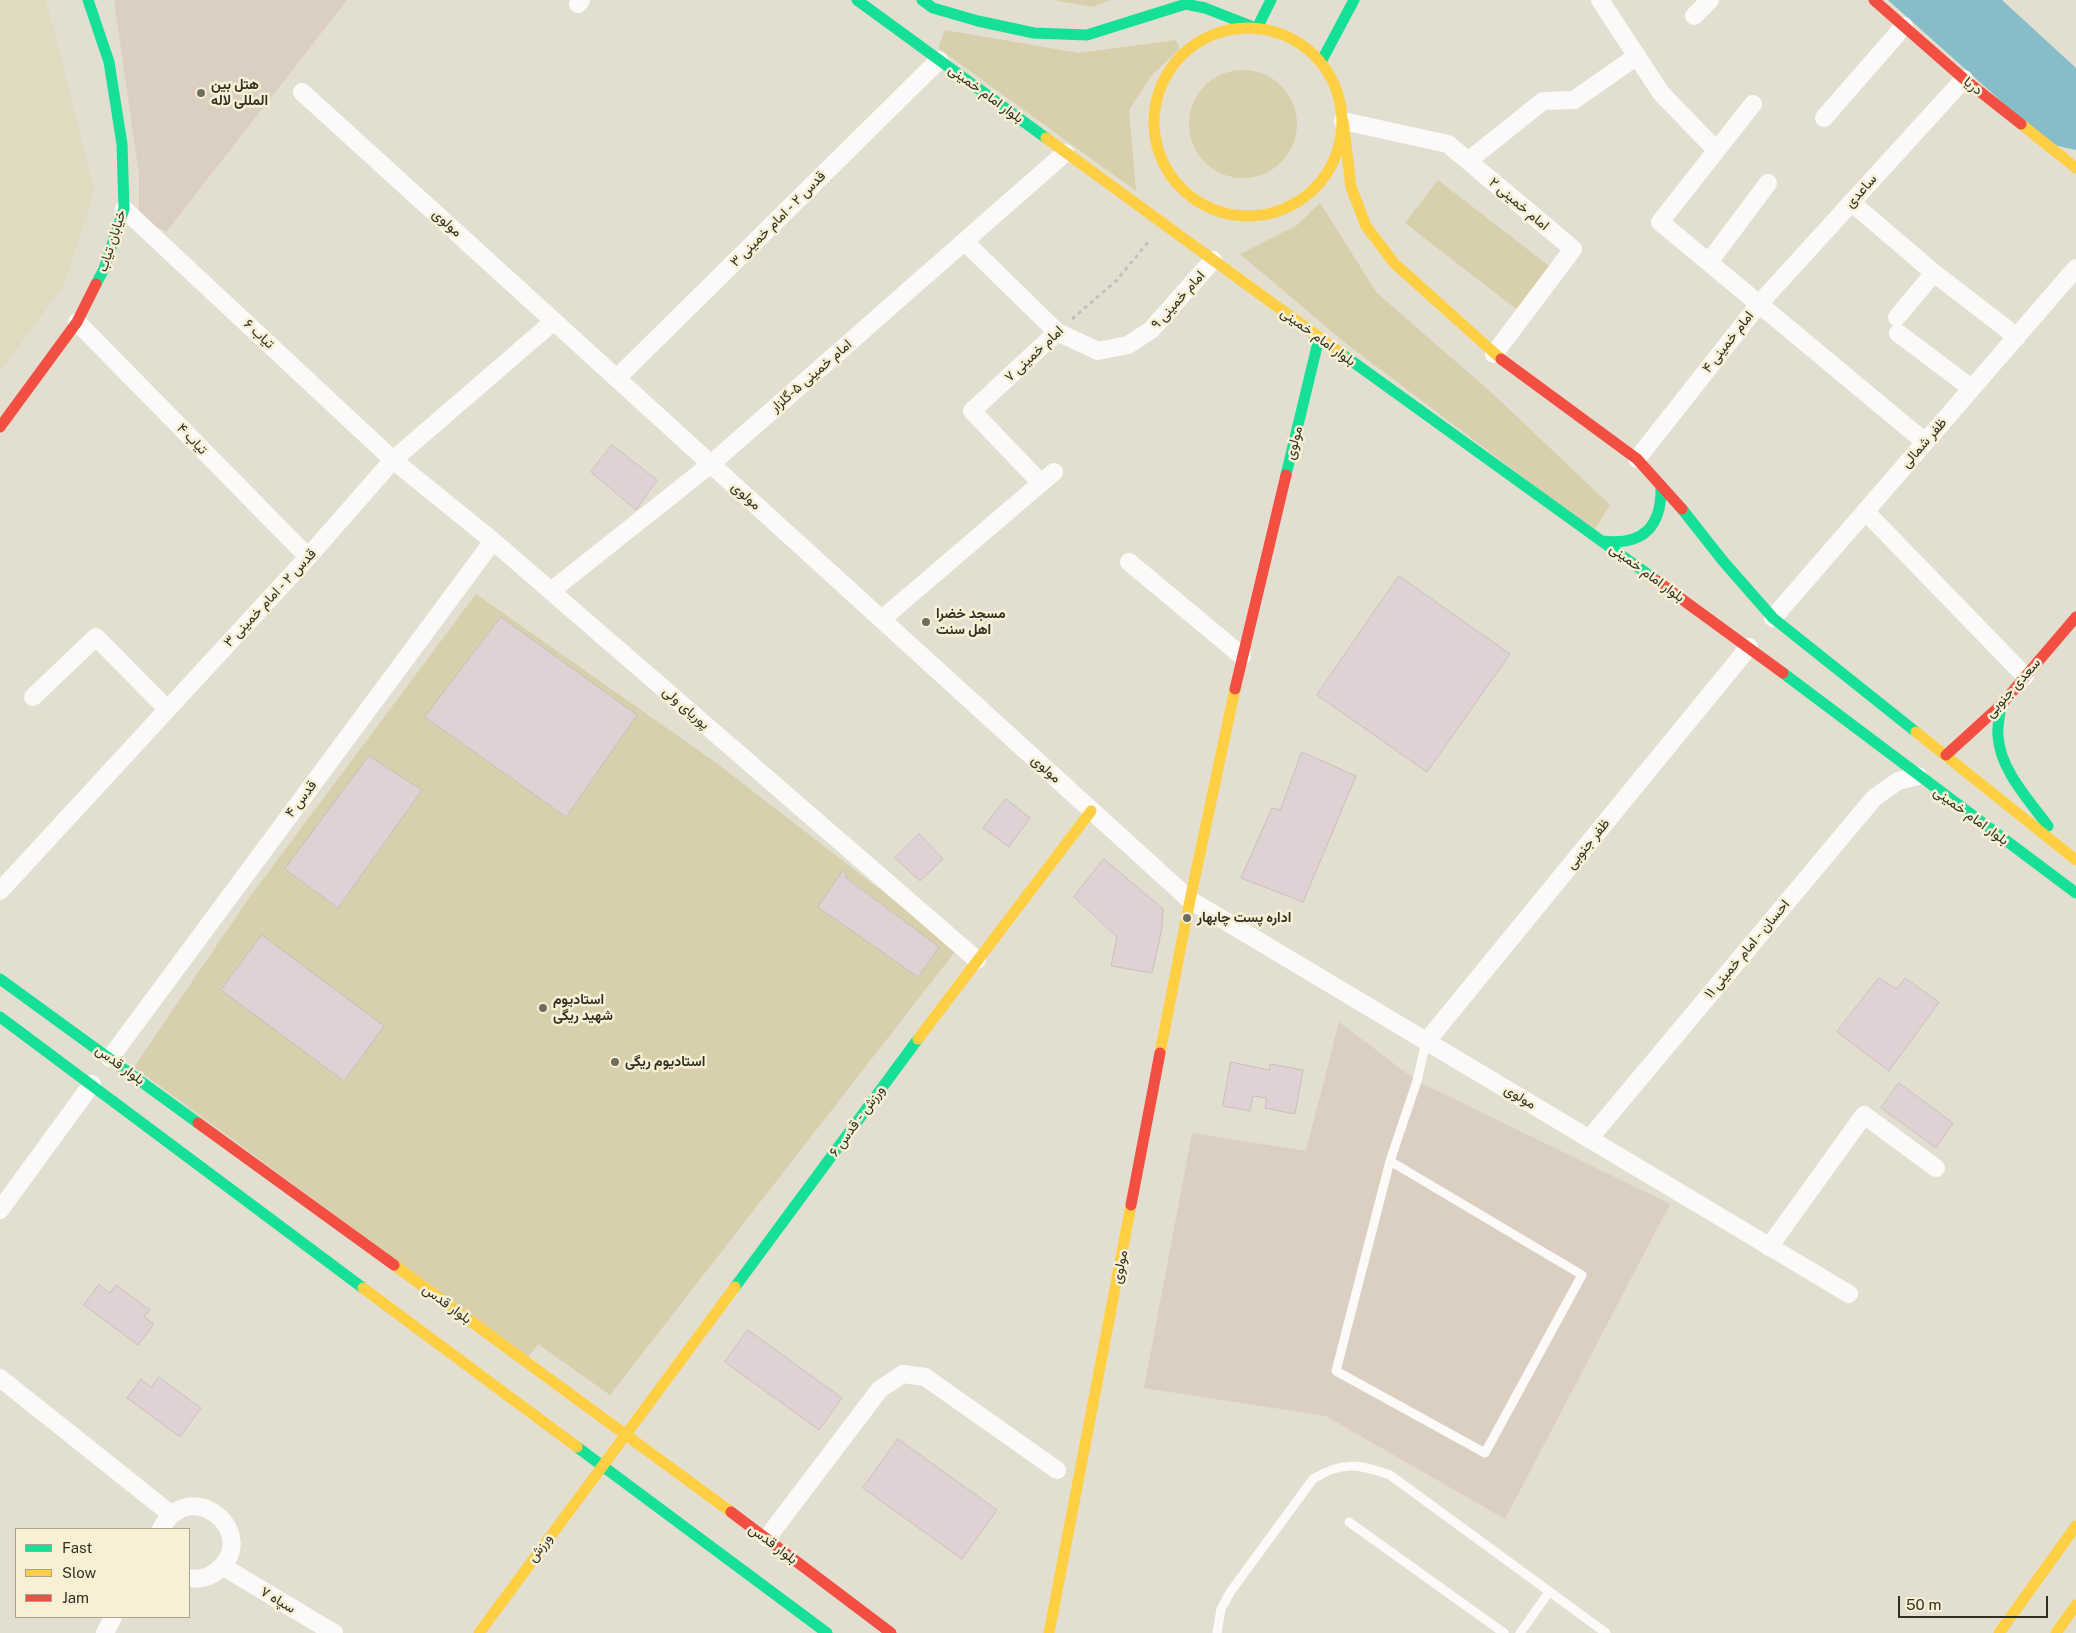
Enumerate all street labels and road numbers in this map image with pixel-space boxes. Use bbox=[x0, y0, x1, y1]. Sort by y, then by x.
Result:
street label: بلوار امام خمینی bbox=[945, 61, 1027, 127]
street label: دریا bbox=[1960, 73, 1986, 99]
street label: قدس ۲ - امام خمینی ۳ bbox=[727, 168, 829, 270]
street label: ساعدی bbox=[1842, 171, 1880, 211]
street label: امام خمینی ۲ bbox=[1486, 174, 1552, 234]
street label: مولوی bbox=[429, 205, 465, 241]
street label: خیابان تیاب bbox=[94, 208, 130, 274]
street label: امام خمینی ۹ bbox=[1147, 267, 1209, 333]
street label: بلوار امام خمینی bbox=[1277, 304, 1359, 370]
street label: امام خمینی ۴ bbox=[1699, 308, 1757, 376]
street label: تیاب ۶ bbox=[240, 316, 278, 352]
street label: امام خمینی ۷ bbox=[1001, 323, 1067, 385]
street label: امام خمینی ۵-گلزار bbox=[767, 336, 855, 416]
street label: ظفر شمالی bbox=[1898, 415, 1950, 471]
street label: تیاب ۴ bbox=[173, 420, 211, 458]
street label: مولوی bbox=[1282, 425, 1306, 461]
street label: مولوی bbox=[728, 478, 764, 514]
street label: بلوار امام خمینی bbox=[1606, 540, 1688, 606]
street label: قدس ۲ - امام خمینی ۳ bbox=[220, 545, 320, 651]
street label: سعدی جنوبی bbox=[1982, 655, 2044, 721]
street label: پوریای ولی bbox=[659, 683, 713, 733]
street label: مولوی bbox=[1028, 751, 1064, 787]
street label: قدس ۴ bbox=[282, 777, 320, 821]
street label: بلوار امام خمینی bbox=[1930, 783, 2012, 849]
street label: ظفر جنوبی bbox=[1563, 816, 1613, 872]
street label: احسان - امام خمینی ۱۱ bbox=[1701, 896, 1793, 1002]
street label: بلوار قدس bbox=[92, 1042, 148, 1088]
street label: مولوی bbox=[1501, 1081, 1539, 1113]
street label: ورزش - قدس ۶ bbox=[826, 1082, 888, 1160]
street label: مولوی bbox=[1109, 1249, 1131, 1285]
street label: بلوار قدس bbox=[419, 1281, 475, 1327]
street label: بلوار قدس bbox=[745, 1520, 801, 1568]
street label: ورزش bbox=[524, 1531, 556, 1565]
street label: سپاه ۷ bbox=[257, 1583, 299, 1617]

